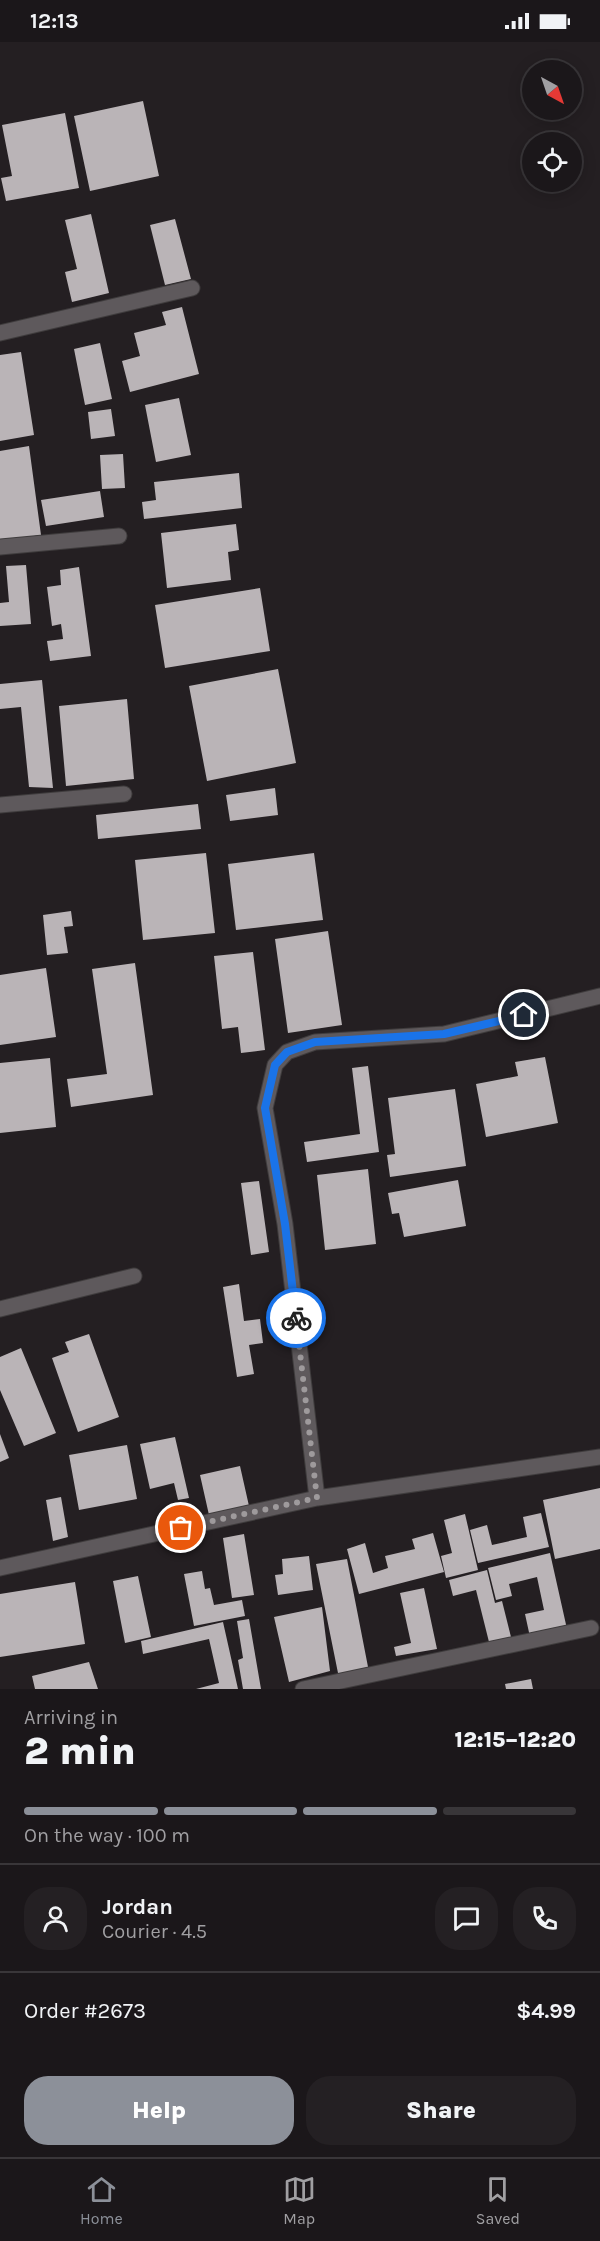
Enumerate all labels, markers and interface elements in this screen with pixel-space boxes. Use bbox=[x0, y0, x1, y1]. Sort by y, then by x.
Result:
text: 12:13 bbox=[30, 8, 79, 34]
north arrow bbox=[522, 60, 582, 120]
map controls bbox=[522, 60, 582, 192]
button: locate bbox=[522, 132, 582, 192]
pin bbox=[498, 989, 549, 1040]
icon: home bbox=[507, 998, 540, 1031]
courier bbox=[266, 1288, 326, 1348]
icon: bike bbox=[280, 1302, 313, 1335]
pin bbox=[155, 1502, 206, 1553]
icon: bag bbox=[164, 1511, 197, 1544]
text: Arriving in bbox=[24, 1706, 118, 1729]
text: 12:15–12:20 bbox=[454, 1727, 576, 1753]
text: 2 min bbox=[24, 1728, 136, 1774]
text: On the way · 100 m bbox=[24, 1824, 190, 1847]
button: person bbox=[24, 1887, 87, 1950]
button: chat bbox=[435, 1887, 498, 1950]
button: phone bbox=[513, 1887, 576, 1950]
text: Jordan bbox=[102, 1894, 173, 1920]
text: Courier · 4.5 bbox=[102, 1920, 207, 1943]
text: Order #2673 bbox=[24, 1998, 146, 2024]
text: $4.99 bbox=[516, 1998, 576, 2024]
button: Help bbox=[24, 2076, 294, 2145]
button: Share bbox=[306, 2076, 576, 2145]
tab: Home bbox=[80, 2173, 123, 2228]
tab: Map bbox=[283, 2173, 316, 2228]
tab: Saved bbox=[476, 2173, 520, 2228]

